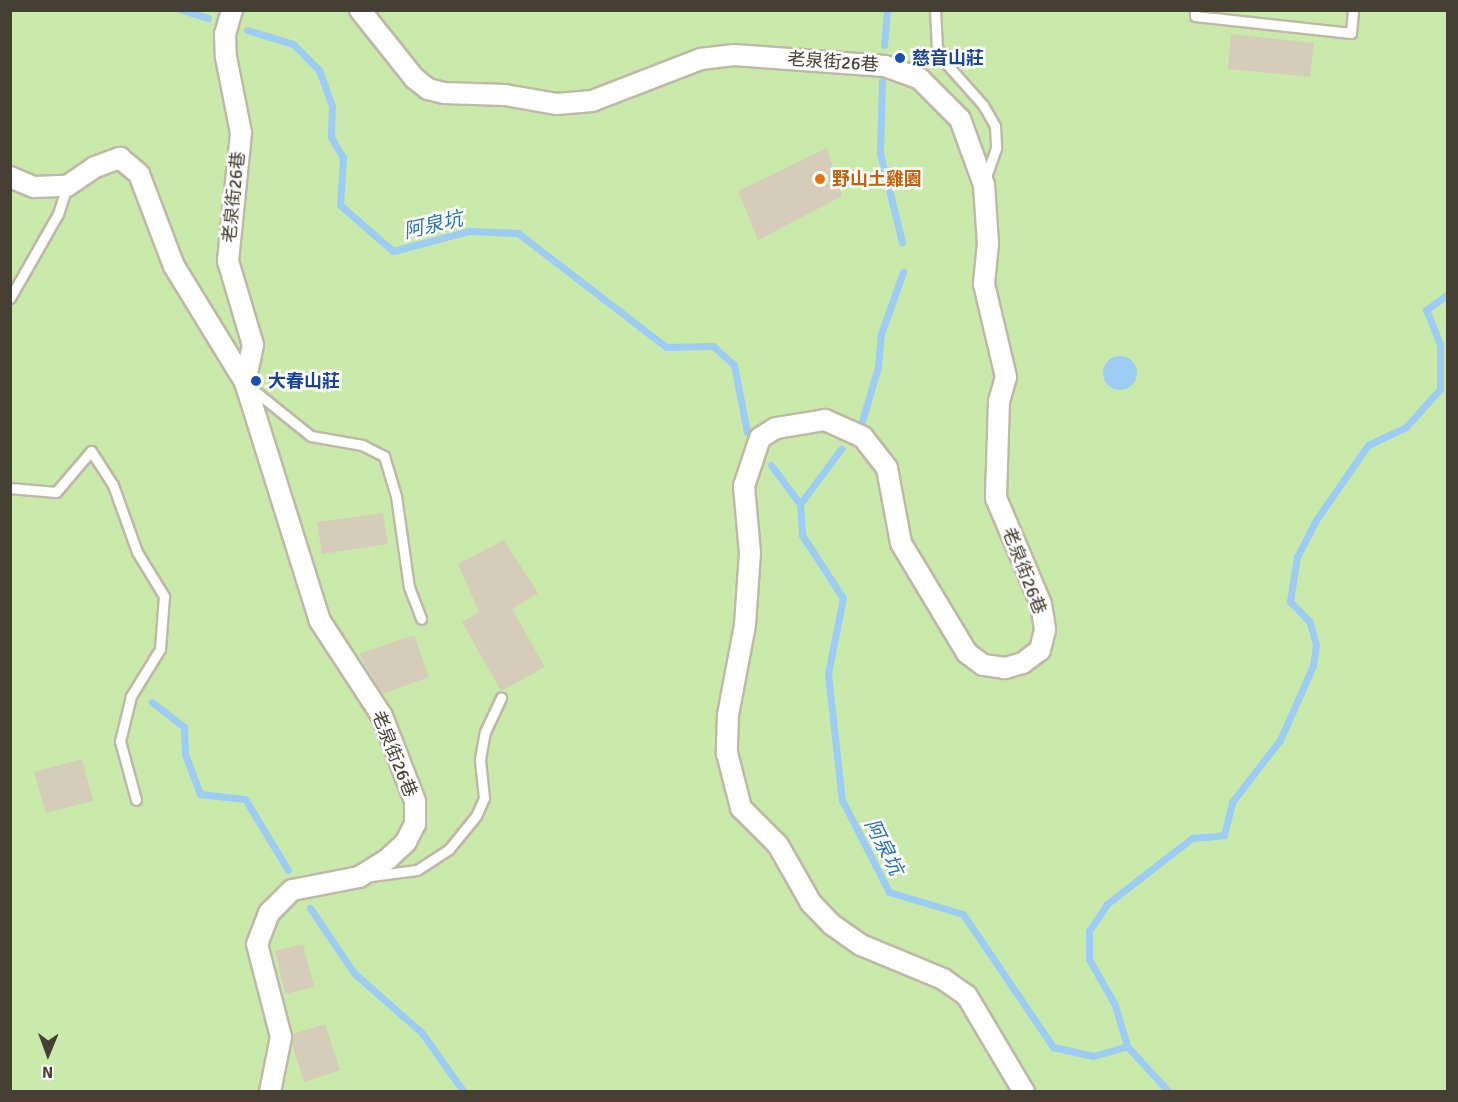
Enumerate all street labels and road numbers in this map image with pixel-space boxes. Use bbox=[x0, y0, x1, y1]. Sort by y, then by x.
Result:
street label: 老泉街26巷 bbox=[787, 48, 879, 76]
street label: 老泉街26巷 bbox=[218, 150, 250, 244]
street label: 老泉街26巷 bbox=[998, 524, 1050, 618]
street label: 老泉街26巷 bbox=[367, 708, 421, 800]

